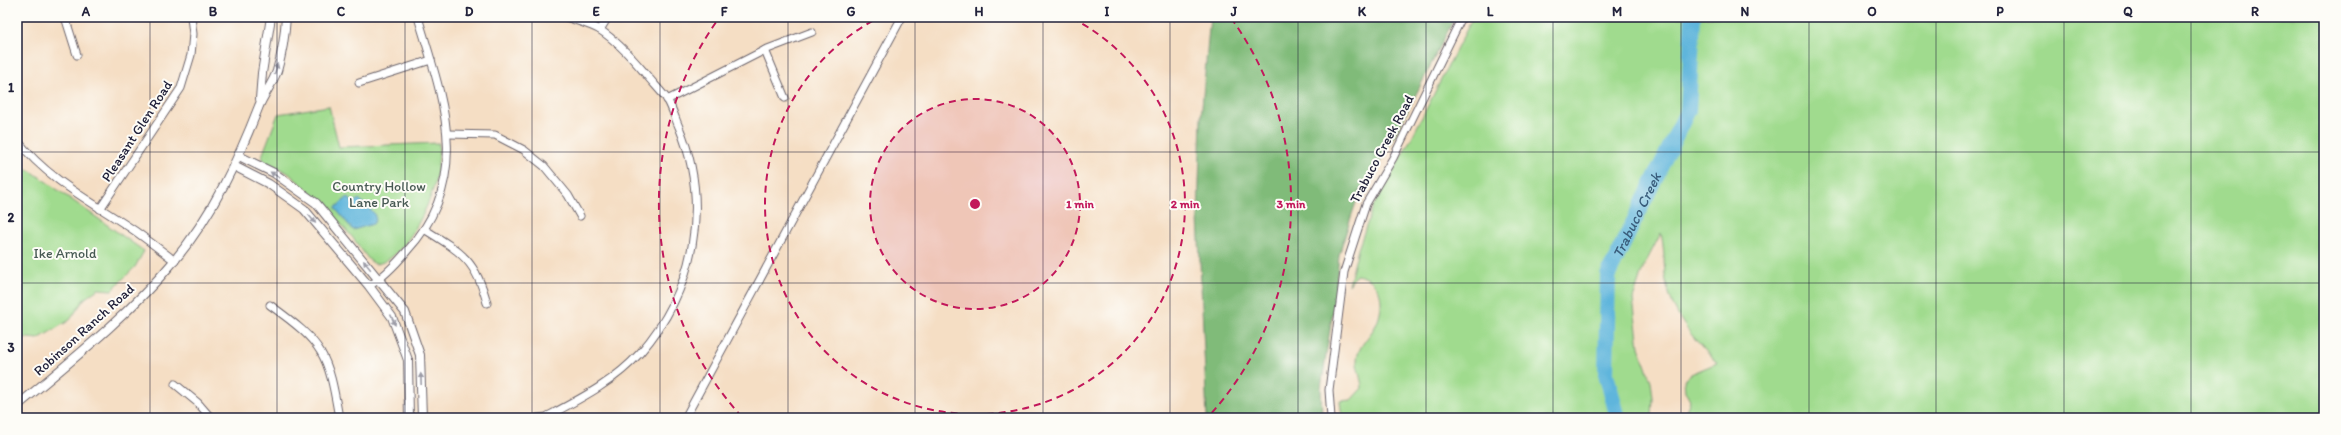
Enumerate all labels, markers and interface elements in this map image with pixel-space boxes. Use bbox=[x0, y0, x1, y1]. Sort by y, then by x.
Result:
text: A bbox=[81, 4, 91, 19]
text: B bbox=[209, 4, 218, 19]
text: C bbox=[337, 4, 346, 19]
text: D bbox=[465, 4, 474, 19]
text: E bbox=[592, 4, 600, 19]
text: F bbox=[721, 4, 728, 19]
text: G bbox=[847, 4, 856, 19]
text: H bbox=[975, 4, 984, 19]
text: I bbox=[1105, 4, 1110, 19]
text: J bbox=[1230, 4, 1238, 19]
text: K bbox=[1358, 4, 1367, 19]
text: L bbox=[1487, 4, 1494, 19]
text: M bbox=[1612, 4, 1622, 19]
text: N bbox=[1741, 4, 1750, 19]
text: O bbox=[1867, 4, 1877, 19]
text: P bbox=[1996, 4, 2004, 19]
text: Q bbox=[2123, 4, 2133, 19]
text: R bbox=[2251, 4, 2259, 19]
one-way arrow bbox=[274, 63, 280, 75]
street label: Pleasant Glen Road bbox=[98, 77, 176, 185]
text: 1 bbox=[8, 80, 14, 95]
street label: Trabuco Creek Road bbox=[1346, 92, 1418, 206]
water label: Trabuco Creek bbox=[1609, 168, 1666, 261]
one-way arrow bbox=[269, 171, 281, 178]
park label: Country Hollow Lane Park bbox=[332, 178, 426, 211]
centre of rings bbox=[968, 197, 982, 211]
text: 1 min bbox=[1066, 197, 1095, 211]
text: 2 min bbox=[1171, 197, 1200, 211]
text: 3 min bbox=[1277, 197, 1306, 211]
text: 2 bbox=[8, 210, 15, 225]
one-way arrow bbox=[308, 213, 317, 224]
park label: Ike Arnold bbox=[34, 245, 97, 262]
one-way arrow bbox=[363, 259, 372, 270]
street label: Robinson Ranch Road bbox=[30, 280, 138, 380]
one-way arrow bbox=[390, 314, 396, 326]
text: 3 bbox=[7, 340, 15, 355]
one-way arrow bbox=[418, 372, 424, 385]

